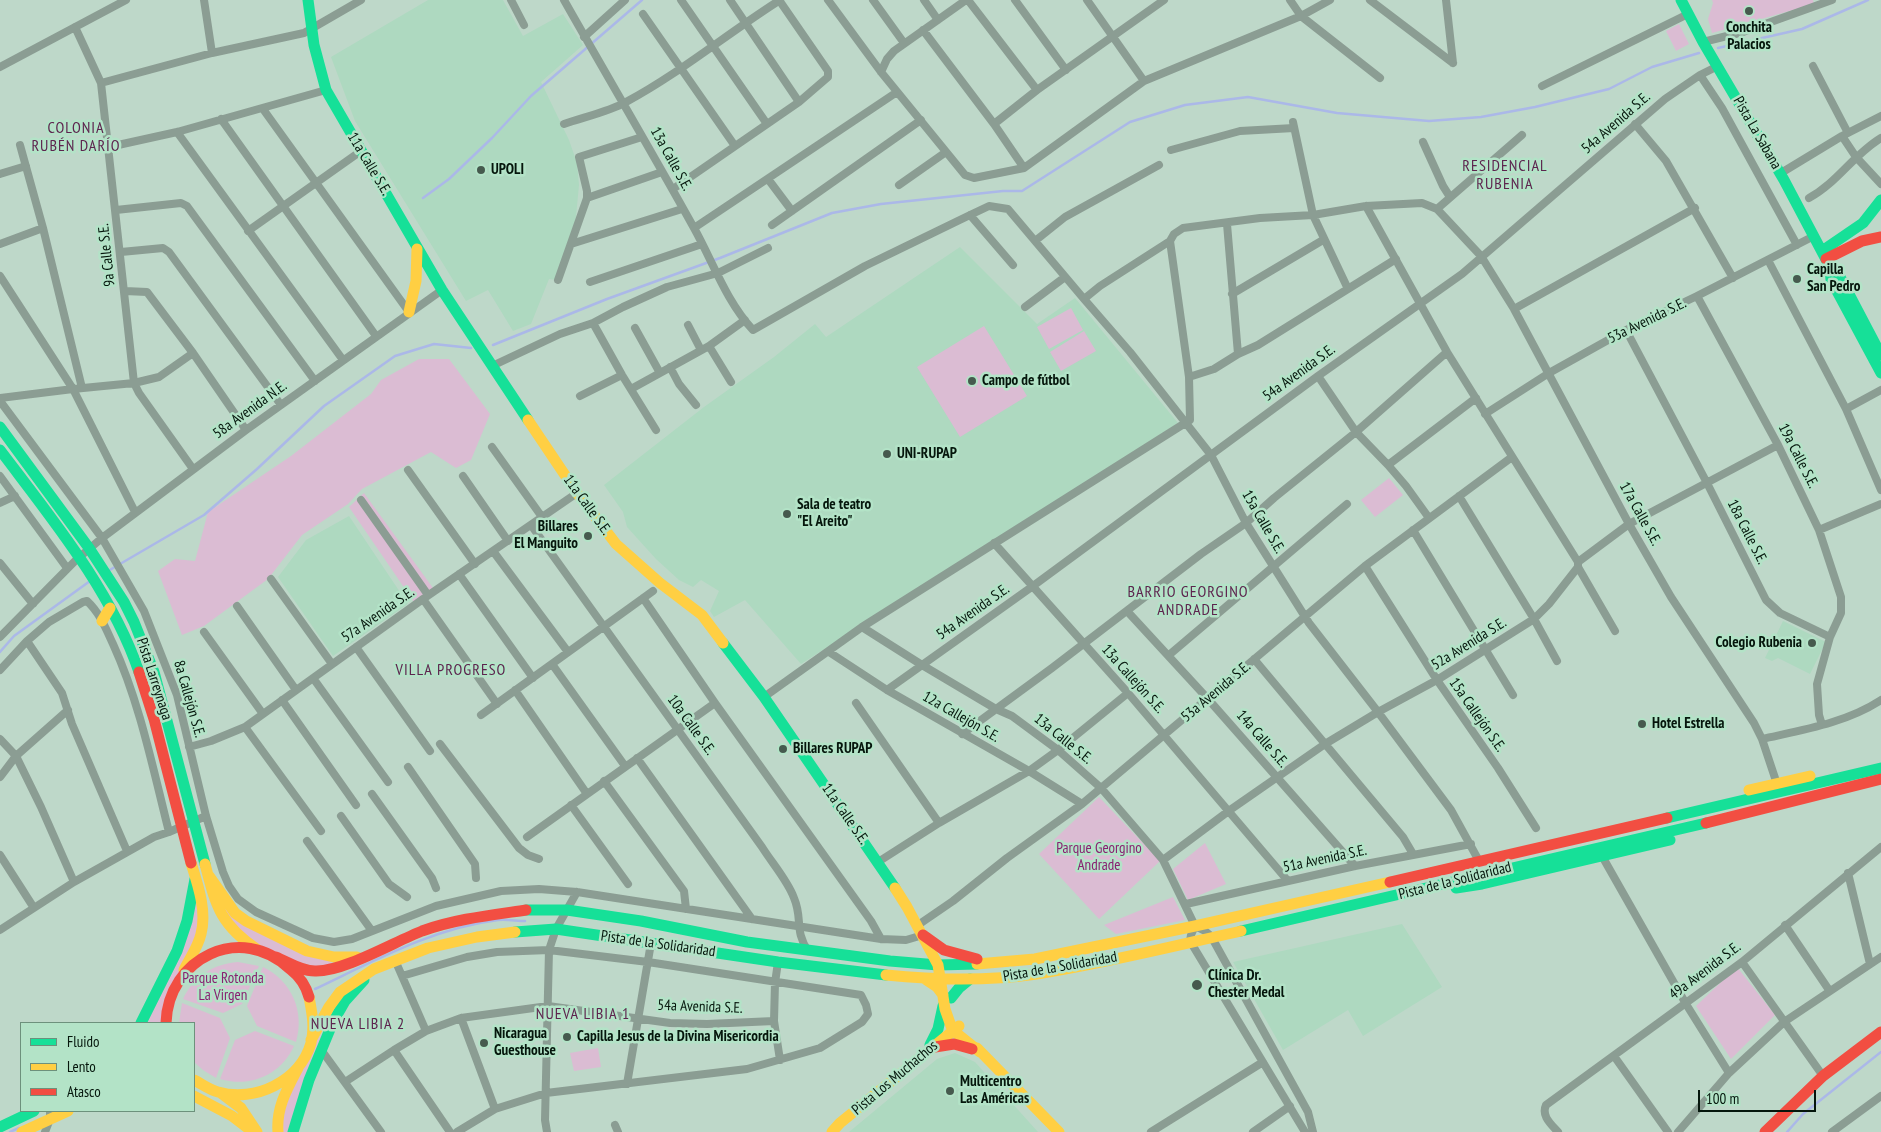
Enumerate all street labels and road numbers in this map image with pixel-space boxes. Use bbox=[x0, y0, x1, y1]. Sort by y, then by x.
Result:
street label: 54a Avenida S.E. bbox=[1578, 88, 1654, 158]
street label: Pista La Sabana bbox=[1729, 93, 1785, 173]
street label: 13a Calle S.E. bbox=[646, 124, 696, 194]
street label: 11a Calle S.E. bbox=[343, 129, 395, 199]
street label: 9a Calle S.E. bbox=[95, 223, 119, 287]
street label: 53a Avenida S.E. bbox=[1605, 294, 1689, 348]
street label: 54a Avenida S.E. bbox=[1259, 341, 1339, 405]
street label: 58a Avenida N.E. bbox=[210, 377, 290, 443]
street label: 19a Calle S.E. bbox=[1774, 421, 1822, 491]
street label: 11a Calle S.E. bbox=[559, 471, 615, 539]
street label: 17a Calle S.E. bbox=[1615, 479, 1665, 549]
street label: 15a Calle S.E. bbox=[1238, 487, 1288, 557]
street label: 18a Calle S.E. bbox=[1723, 497, 1771, 567]
street label: 54a Avenida S.E. bbox=[933, 580, 1013, 644]
street label: 57a Avenida S.E. bbox=[338, 583, 418, 647]
street label: 52a Avenida S.E. bbox=[1428, 614, 1510, 674]
street label: Pista Larreynaga bbox=[132, 636, 176, 722]
street label: 13a Callejón S.E. bbox=[1097, 641, 1169, 717]
street label: 8a Callejón S.E. bbox=[169, 658, 209, 740]
street label: 53a Avenida S.E. bbox=[1178, 658, 1254, 726]
street label: 15a Callejón S.E. bbox=[1445, 675, 1509, 755]
street label: 12a Callejón S.E. bbox=[919, 688, 1003, 746]
street label: 10a Calle S.E. bbox=[663, 691, 719, 759]
street label: 14a Calle S.E. bbox=[1232, 707, 1292, 771]
street label: 13a Calle S.E. bbox=[1030, 710, 1096, 768]
street label: 11a Calle S.E. bbox=[818, 780, 872, 848]
street label: 51a Avenida S.E. bbox=[1282, 841, 1368, 877]
street label: Pista de la Solidaridad bbox=[1397, 858, 1513, 904]
street label: Pista de la Solidaridad bbox=[600, 927, 716, 961]
street label: 49a Avenida S.E. bbox=[1666, 938, 1744, 1004]
street label: Pista de la Solidaridad bbox=[1002, 948, 1118, 986]
street label: 54a Avenida S.E. bbox=[657, 997, 743, 1017]
street label: Pista Los Muchachos bbox=[849, 1037, 941, 1119]

